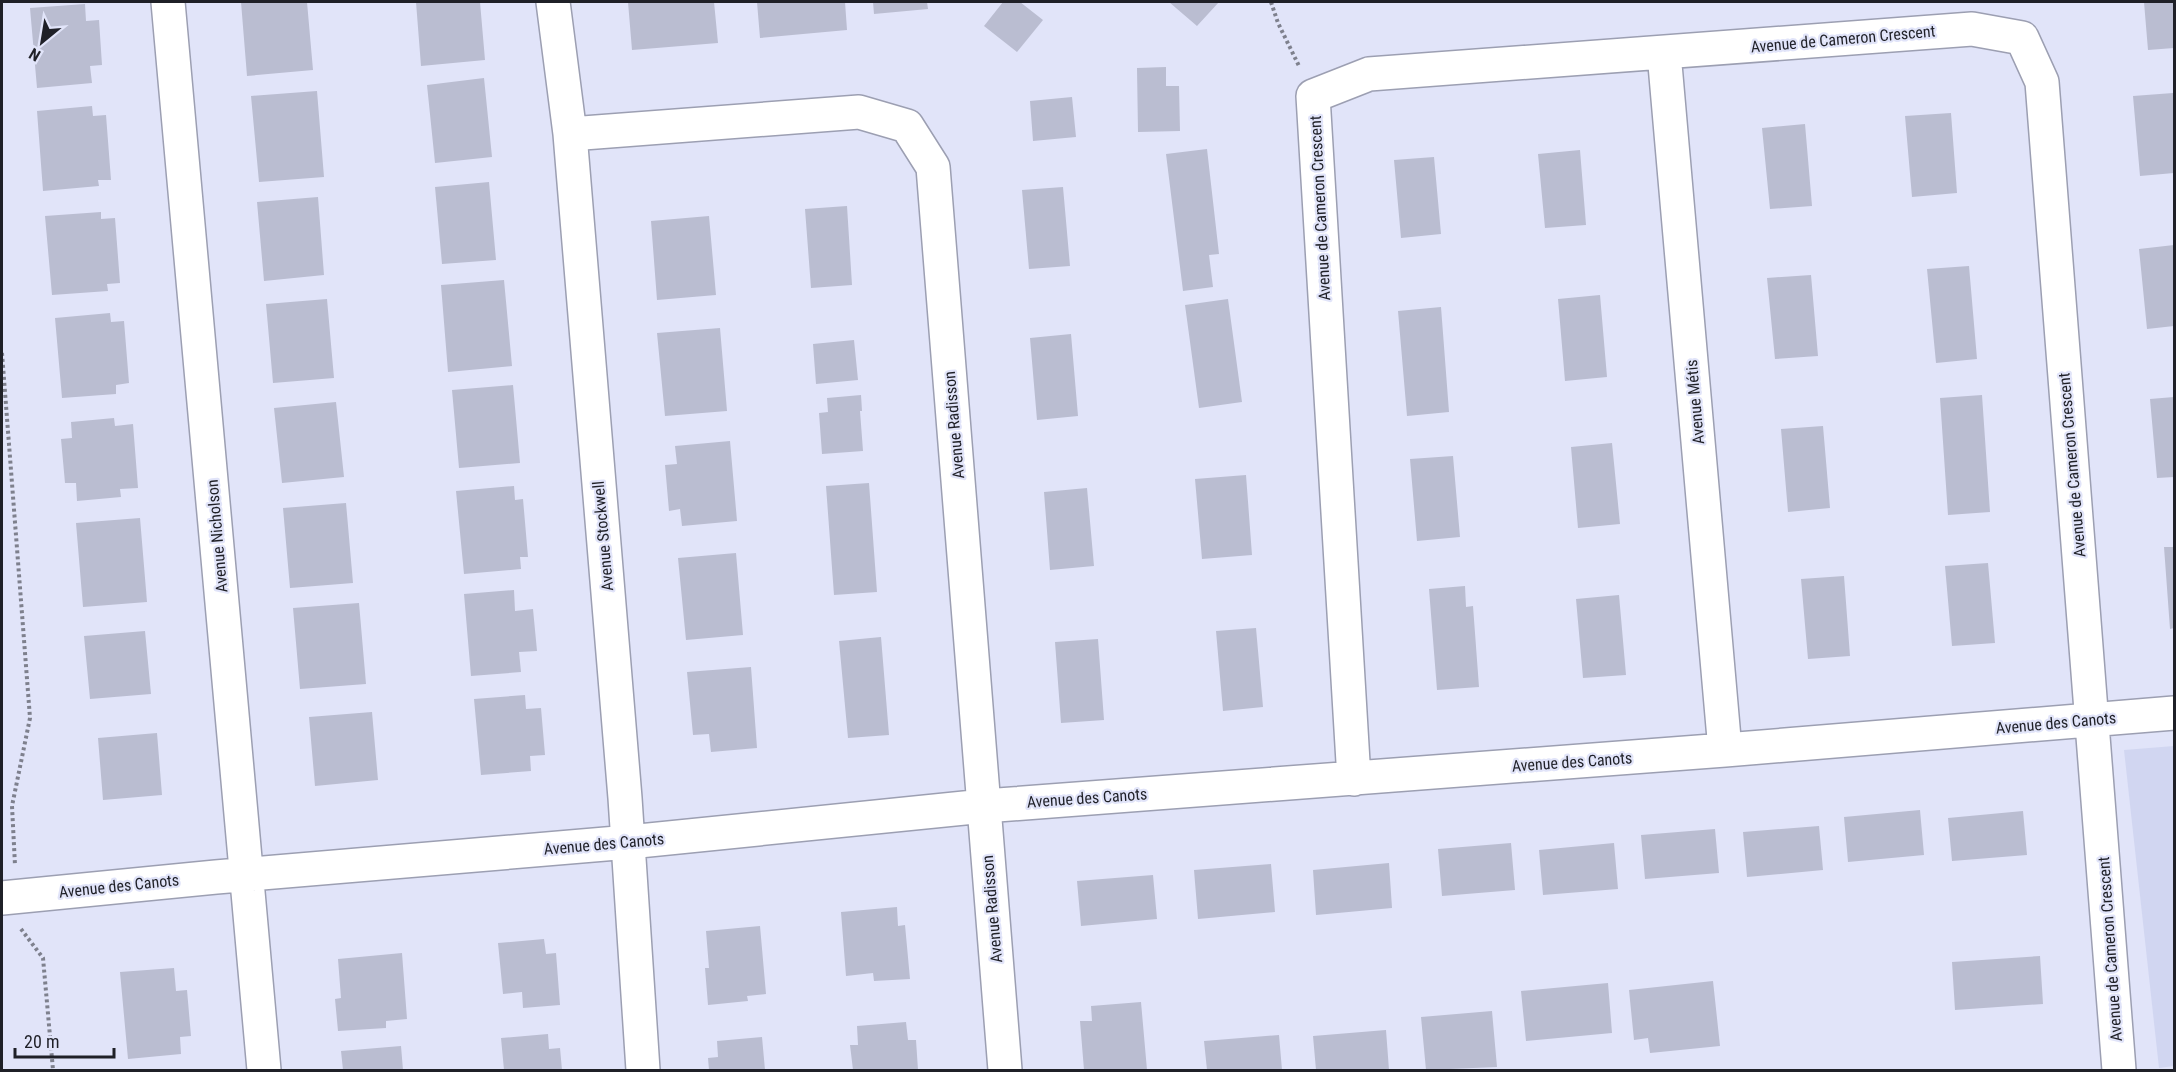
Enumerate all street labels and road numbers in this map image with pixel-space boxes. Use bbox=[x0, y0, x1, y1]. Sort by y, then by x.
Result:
street label: Avenue de Cameron Crescent bbox=[1750, 21, 1936, 57]
street label: Avenue de Cameron Crescent bbox=[1306, 115, 1334, 301]
street label: Avenue Métis bbox=[1682, 359, 1708, 445]
street label: Avenue Radisson bbox=[940, 370, 968, 480]
street label: Avenue de Cameron Crescent bbox=[2054, 372, 2090, 558]
street label: Avenue Nicholson bbox=[203, 479, 231, 593]
street label: Avenue Stockwell bbox=[589, 480, 617, 592]
street label: Avenue des Canots bbox=[1995, 708, 2117, 738]
street label: Avenue des Canots bbox=[1511, 748, 1633, 776]
street label: Avenue des Canots bbox=[1026, 784, 1148, 812]
street label: Avenue des Canots bbox=[543, 829, 665, 859]
street label: Avenue Radisson bbox=[978, 854, 1006, 964]
street label: Avenue de Cameron Crescent bbox=[2094, 856, 2126, 1042]
street label: Avenue des Canots bbox=[58, 870, 180, 902]

